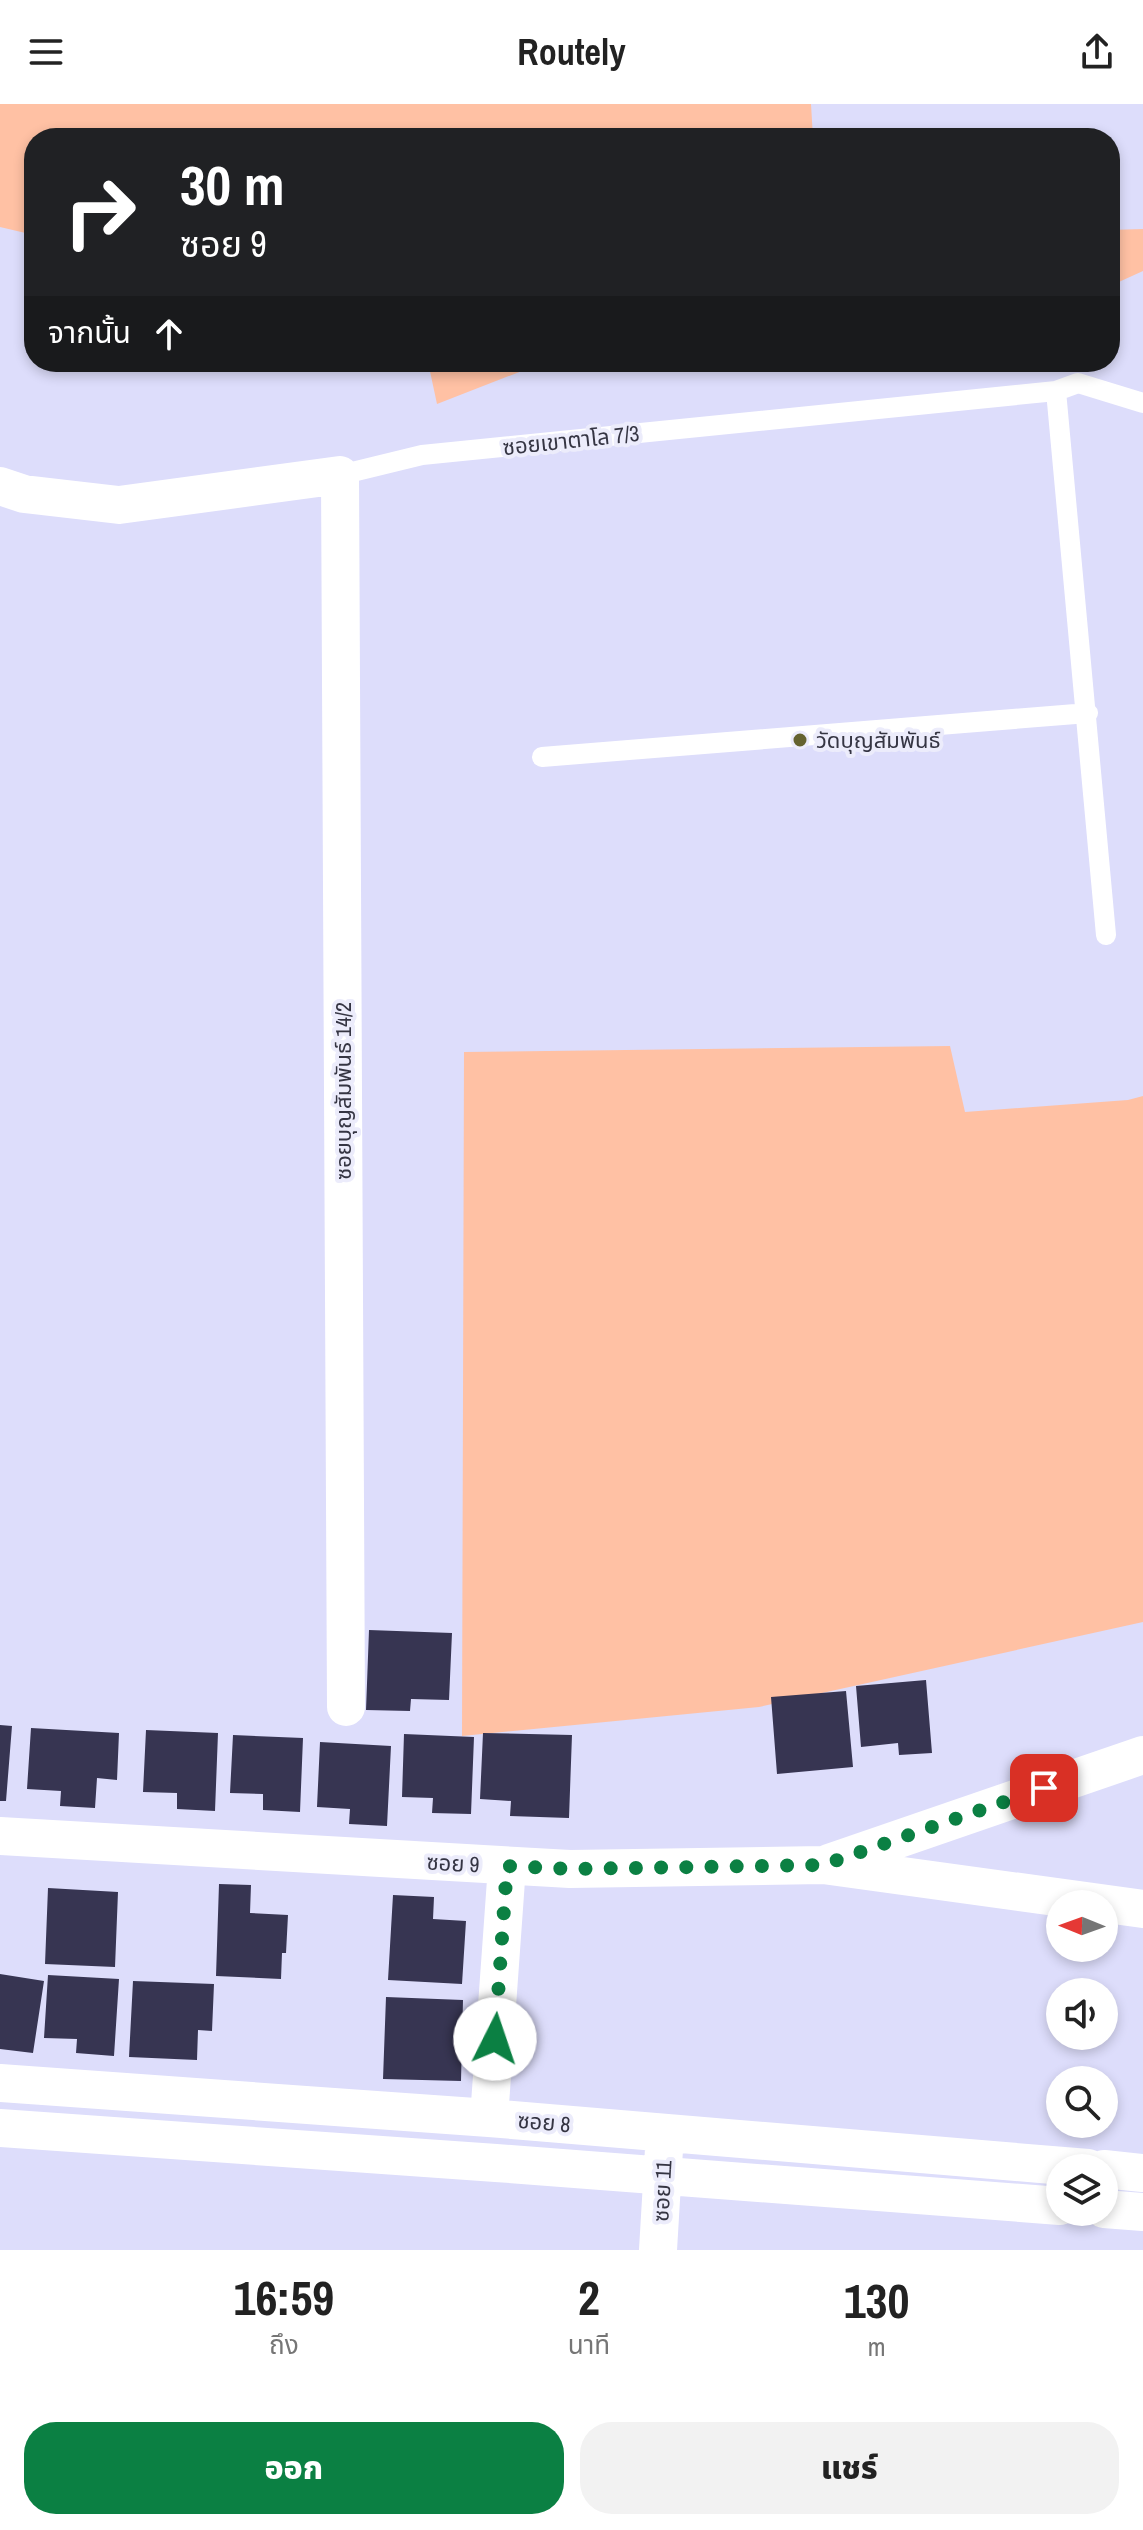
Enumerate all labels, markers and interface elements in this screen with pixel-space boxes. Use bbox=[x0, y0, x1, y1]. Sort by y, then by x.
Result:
text: Routely bbox=[517, 28, 626, 76]
icon: menu bbox=[24, 30, 68, 74]
icon: share bbox=[1075, 30, 1119, 74]
text: 30 m bbox=[180, 147, 285, 222]
icon: right bbox=[48, 160, 152, 264]
text: ซอย 9 bbox=[180, 220, 267, 268]
text: จากนั้น bbox=[48, 312, 131, 352]
icon: ahead bbox=[147, 312, 191, 356]
street label: ซอยเขาตาโล 7/3 bbox=[501, 418, 641, 462]
place label: วัดบุญสัมพันธ์ bbox=[816, 725, 941, 755]
marker: วัดบุญสัมพันธ์ bbox=[791, 731, 809, 749]
street label: ซอยบุญสัมพันธ์ 14/2 bbox=[328, 1002, 358, 1180]
pin bbox=[1010, 1754, 1078, 1822]
icon: arrive bbox=[1022, 1766, 1066, 1810]
street label: ซอย 9 bbox=[426, 1847, 480, 1879]
north arrow bbox=[1046, 1890, 1118, 1962]
map controls bbox=[1046, 1890, 1118, 2226]
button: sound bbox=[1046, 1978, 1118, 2050]
position arrow bbox=[453, 1997, 537, 2081]
button: search bbox=[1046, 2066, 1118, 2138]
street label: ซอย 8 bbox=[516, 2105, 572, 2139]
button: layers bbox=[1046, 2154, 1118, 2226]
street label: ซอย 11 bbox=[645, 2159, 679, 2223]
text: 16:59 bbox=[234, 2265, 334, 2330]
text: 2 bbox=[578, 2265, 600, 2330]
text: 130 bbox=[844, 2268, 909, 2333]
text: ถึง bbox=[269, 2327, 299, 2362]
text: นาที bbox=[568, 2327, 610, 2362]
text: m bbox=[868, 2329, 885, 2364]
button: ออก bbox=[24, 2422, 564, 2514]
button: แชร์ bbox=[580, 2422, 1119, 2514]

